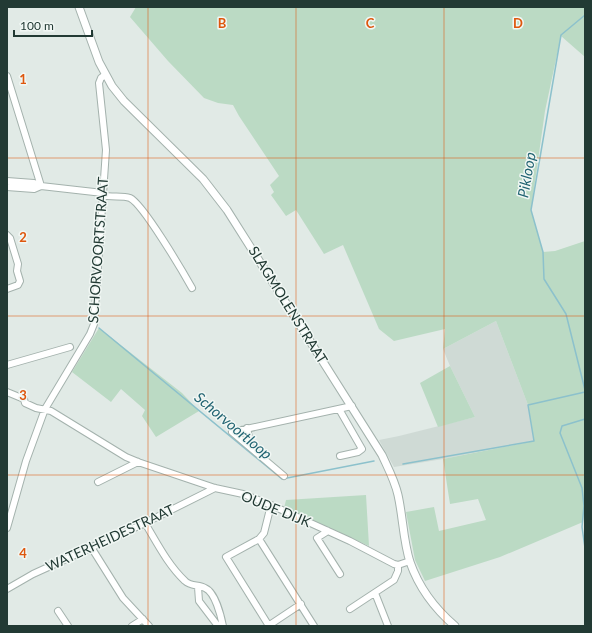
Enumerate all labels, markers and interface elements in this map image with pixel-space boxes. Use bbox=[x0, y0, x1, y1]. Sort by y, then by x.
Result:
scale bar bbox=[14, 12, 92, 38]
text: B bbox=[218, 15, 227, 31]
text: C bbox=[366, 15, 375, 31]
text: D bbox=[513, 15, 523, 31]
text: 100 m bbox=[20, 18, 54, 33]
text: 1 bbox=[19, 71, 27, 87]
water label: Pikloop bbox=[513, 151, 539, 199]
street label: SCHORVOORTSTRAAT bbox=[84, 176, 111, 324]
text: 2 bbox=[19, 229, 27, 245]
street label: SLAGMOLENSTRAAT bbox=[245, 243, 332, 367]
text: 3 bbox=[19, 387, 27, 403]
water label: Schorvoortloop bbox=[191, 388, 276, 463]
street label: OUDE DIJK bbox=[239, 487, 314, 530]
street label: WATERHEIDESTRAAT bbox=[43, 500, 177, 575]
text: 4 bbox=[19, 545, 27, 561]

